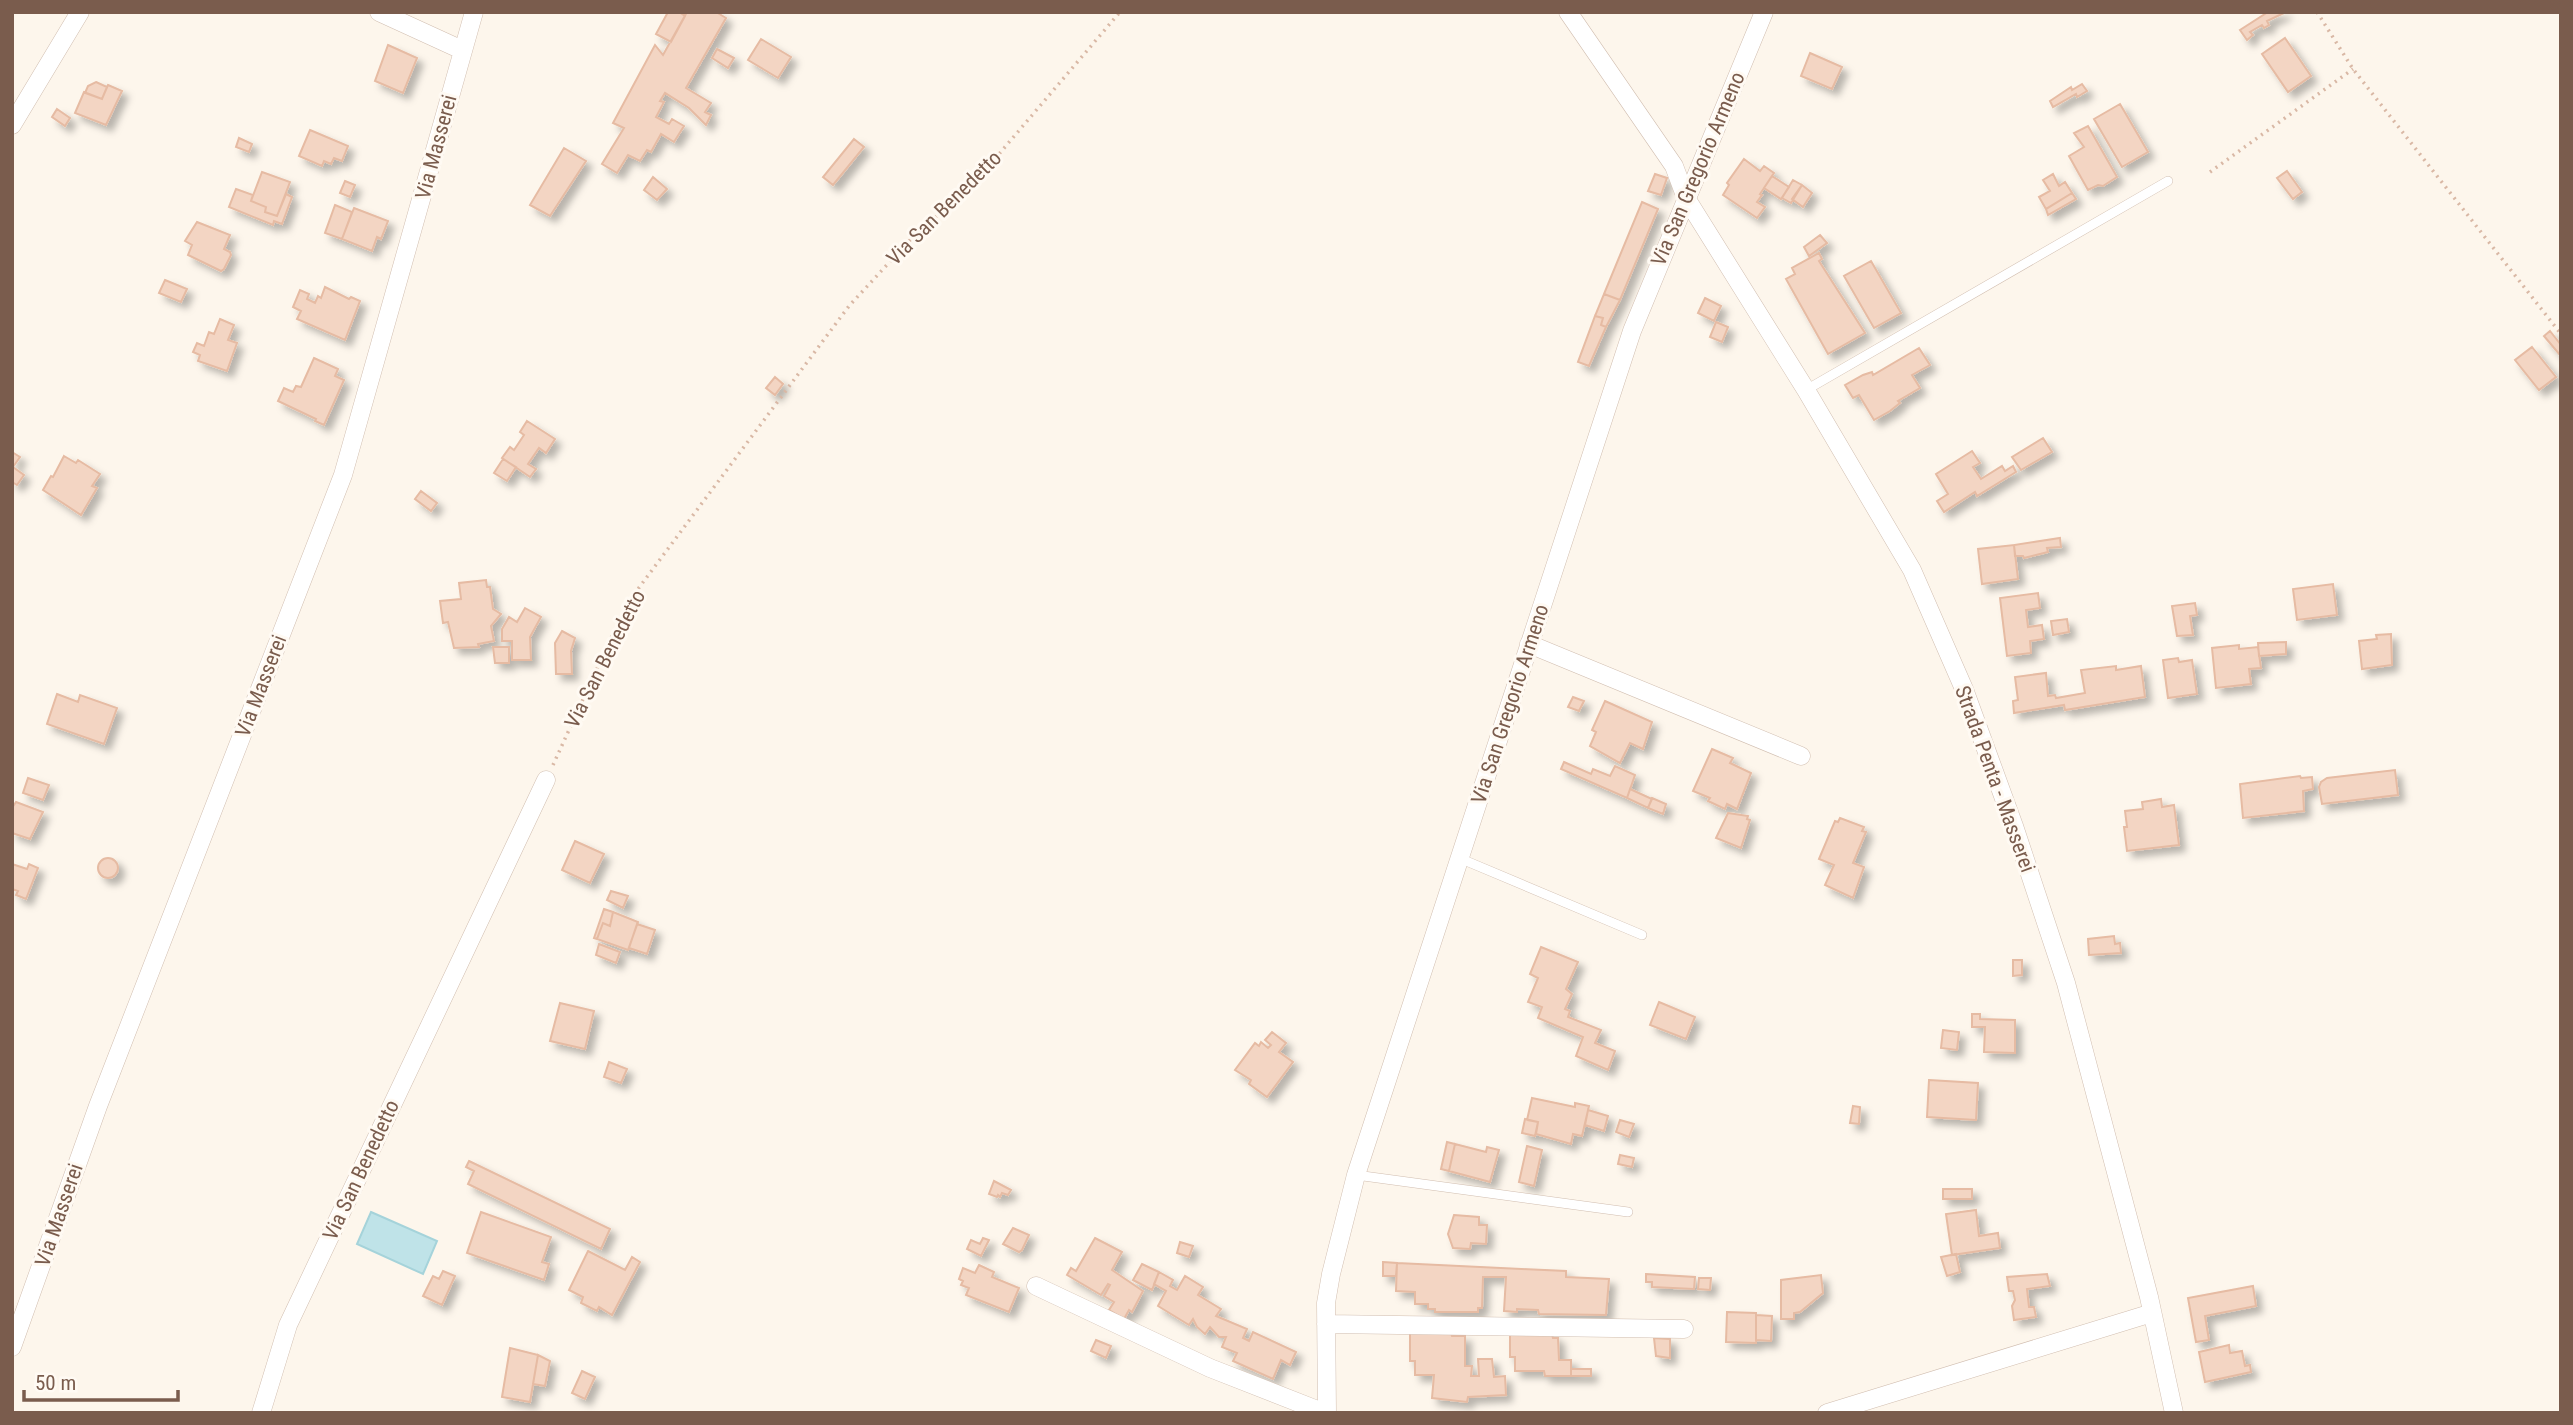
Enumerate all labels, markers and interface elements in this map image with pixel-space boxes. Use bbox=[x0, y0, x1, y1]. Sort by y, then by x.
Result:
street label: Via San Gregorio Armeno bbox=[1646, 68, 1750, 270]
street label: Via Masserei bbox=[411, 92, 461, 202]
street label: Via San Benedetto bbox=[882, 146, 1006, 270]
street label: Via San Benedetto bbox=[560, 586, 650, 732]
street label: Via San Gregorio Armeno bbox=[1466, 601, 1554, 807]
street label: Via Masserei bbox=[231, 632, 291, 740]
street label: Strada Penta - Masserei bbox=[1950, 682, 2040, 876]
street label: Via San Benedetto bbox=[318, 1096, 404, 1244]
street label: Via Masserei bbox=[30, 1160, 88, 1270]
scale bar bbox=[24, 1358, 178, 1402]
text: 50 m bbox=[35, 1371, 76, 1395]

